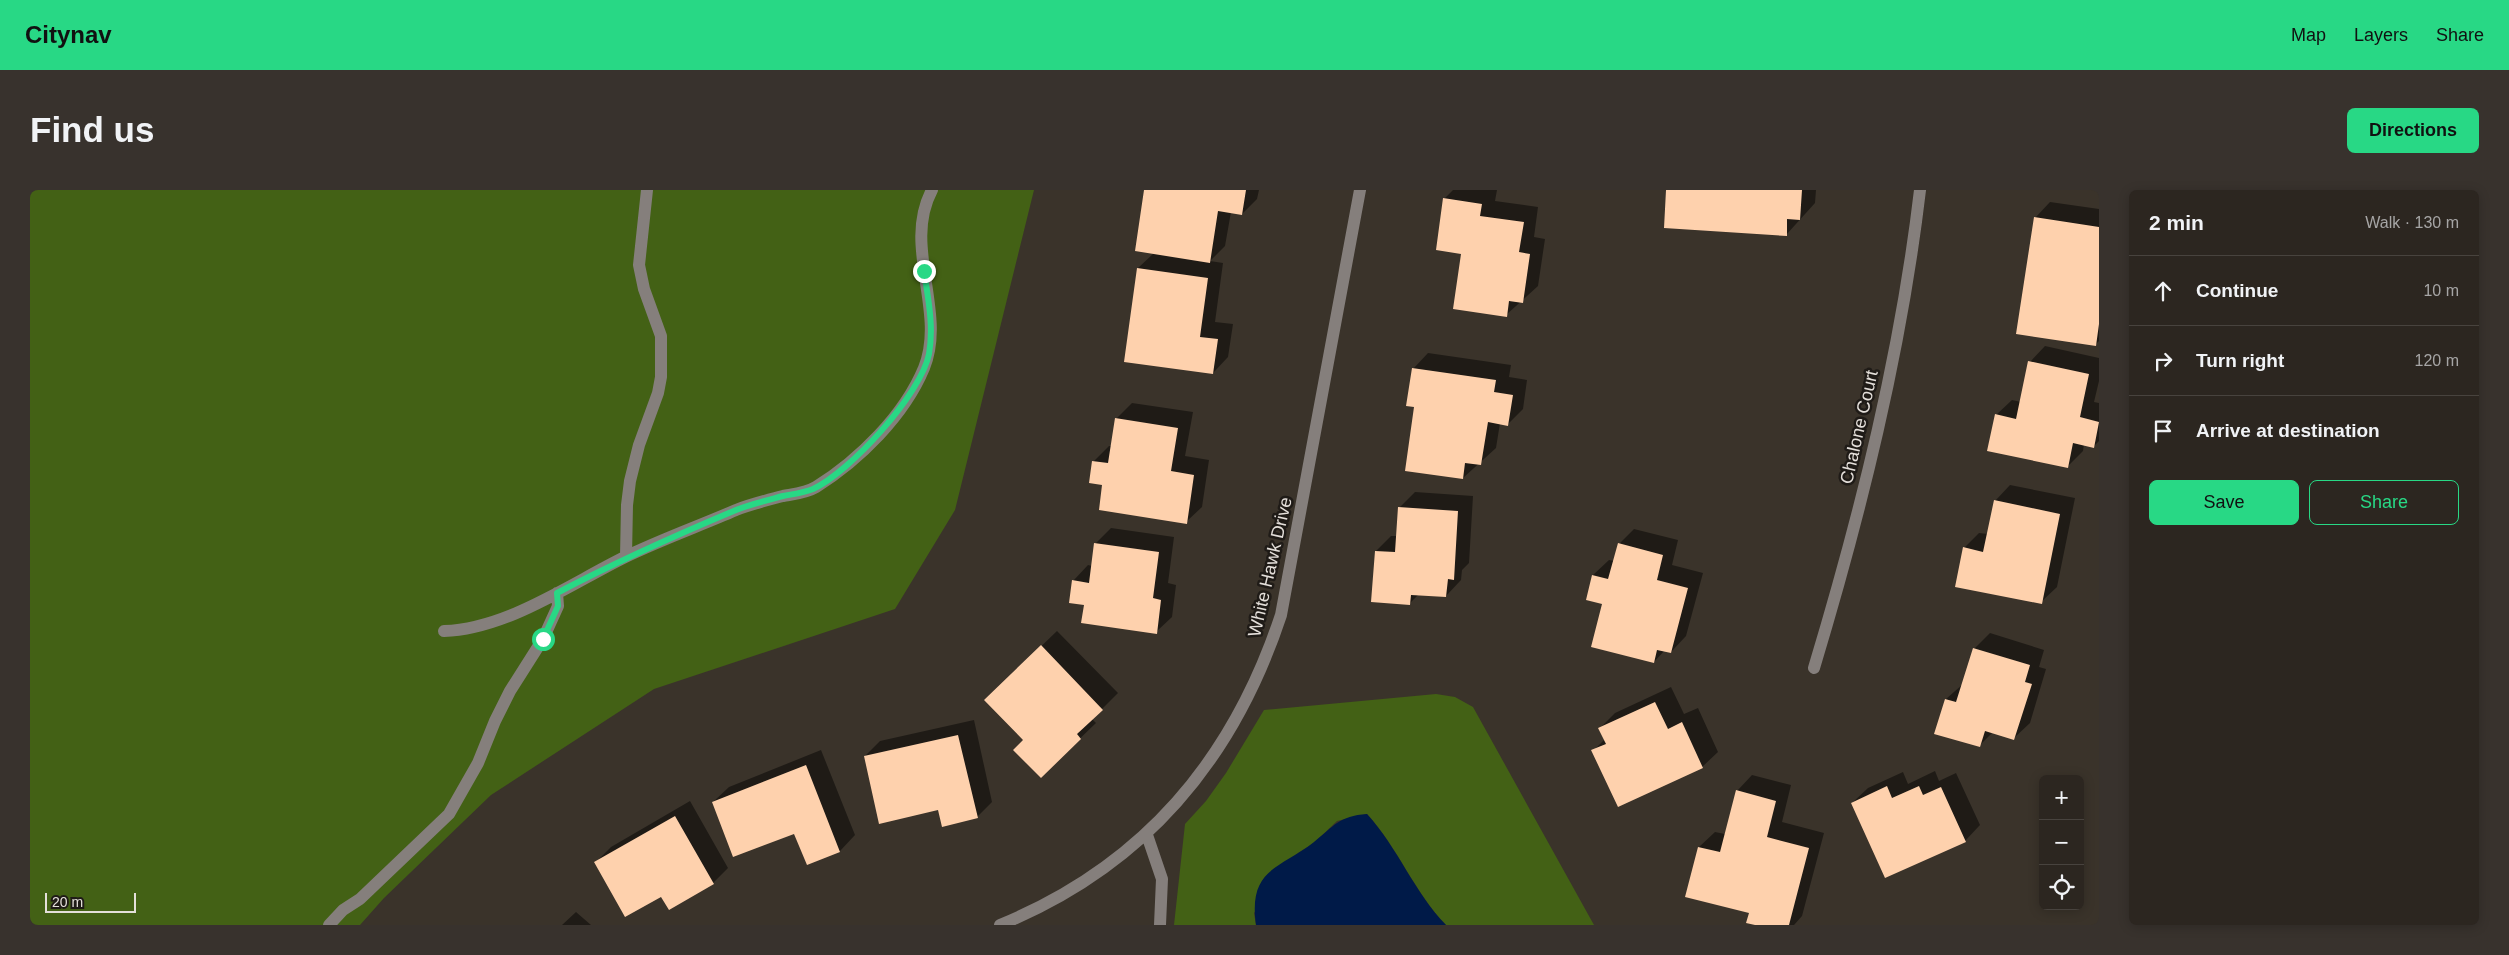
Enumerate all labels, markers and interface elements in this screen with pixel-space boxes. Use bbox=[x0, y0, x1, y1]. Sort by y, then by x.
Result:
text: Citynav bbox=[25, 21, 112, 48]
text: Map bbox=[2291, 25, 2326, 45]
text: Layers bbox=[2354, 25, 2408, 45]
text: Share bbox=[2436, 25, 2484, 45]
button: Directions bbox=[2347, 108, 2479, 153]
text: Find us bbox=[30, 110, 154, 149]
text: 2 min bbox=[2149, 211, 2204, 234]
text: Walk · 130 m bbox=[2365, 214, 2459, 231]
route end bbox=[913, 260, 936, 283]
icon: ahead bbox=[2149, 277, 2177, 305]
text: Continue bbox=[2196, 280, 2278, 301]
text: 10 m bbox=[2423, 282, 2459, 299]
icon: right bbox=[2149, 347, 2177, 375]
text: Turn right bbox=[2196, 350, 2284, 371]
text: 120 m bbox=[2415, 352, 2459, 369]
street label: Chalone Court bbox=[1836, 368, 1882, 486]
icon: arrive bbox=[2149, 417, 2177, 445]
text: Arrive at destination bbox=[2196, 420, 2380, 441]
button: Save bbox=[2149, 480, 2299, 525]
button: Share bbox=[2309, 480, 2459, 525]
street label: White Hawk Drive bbox=[1244, 495, 1296, 639]
route start bbox=[532, 628, 555, 651]
map controls bbox=[2039, 775, 2084, 910]
button: + bbox=[2039, 775, 2084, 820]
button: − bbox=[2039, 820, 2084, 865]
button: locate bbox=[2039, 865, 2084, 910]
scale bar bbox=[45, 890, 136, 913]
text: 20 m bbox=[52, 894, 83, 910]

